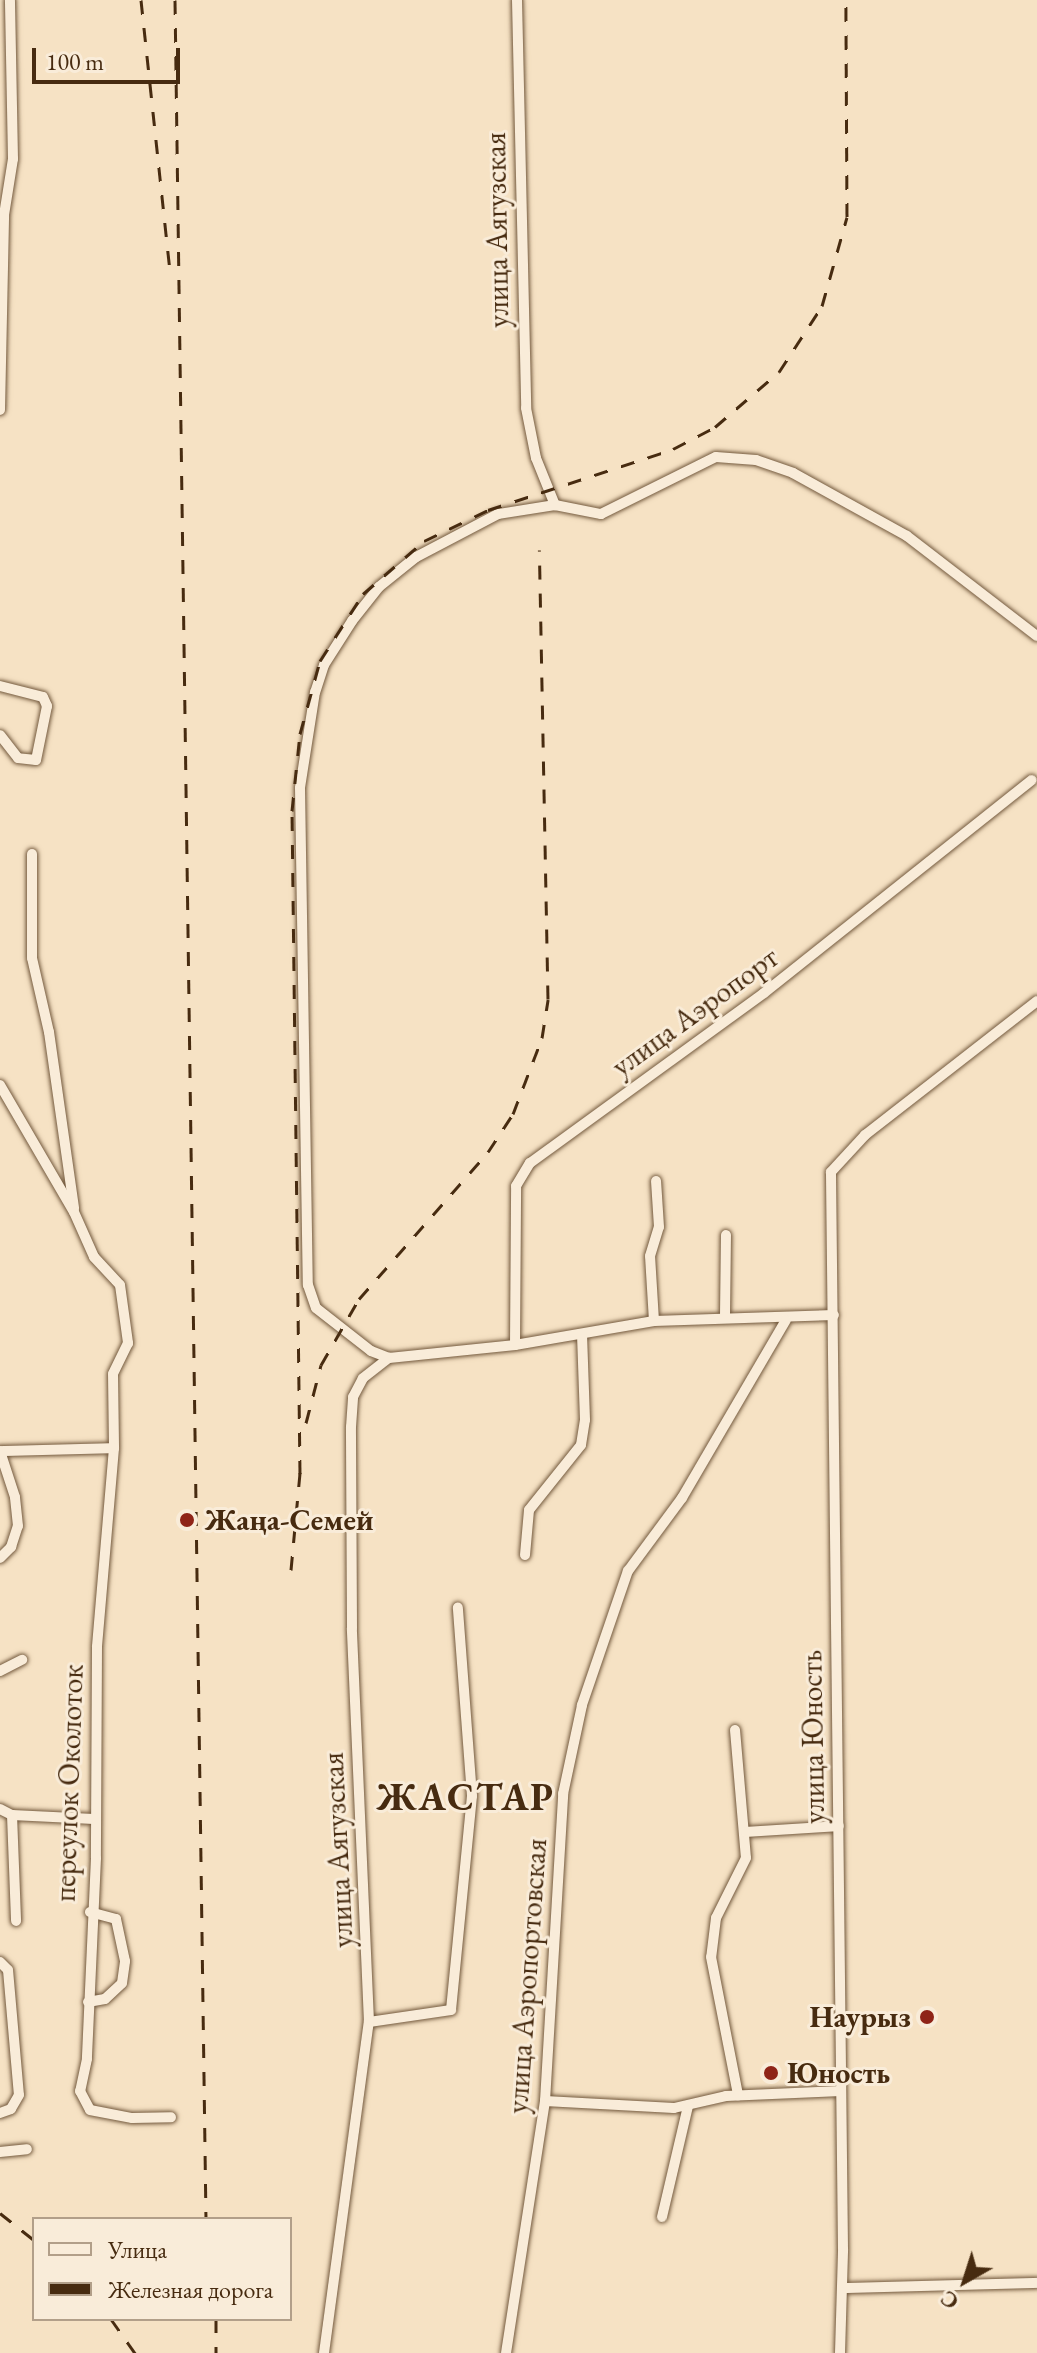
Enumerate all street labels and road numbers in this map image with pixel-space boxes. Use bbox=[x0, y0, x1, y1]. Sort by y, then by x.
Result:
street label: улица Аягузская bbox=[477, 132, 517, 328]
street label: улица Аэропорт bbox=[605, 939, 785, 1085]
street label: улица Юность bbox=[793, 1650, 833, 1824]
street label: переулок Околоток bbox=[47, 1664, 91, 1902]
street label: улица Аягузская bbox=[315, 1751, 361, 1949]
street label: улица Аэропортовская bbox=[499, 1837, 555, 2115]

